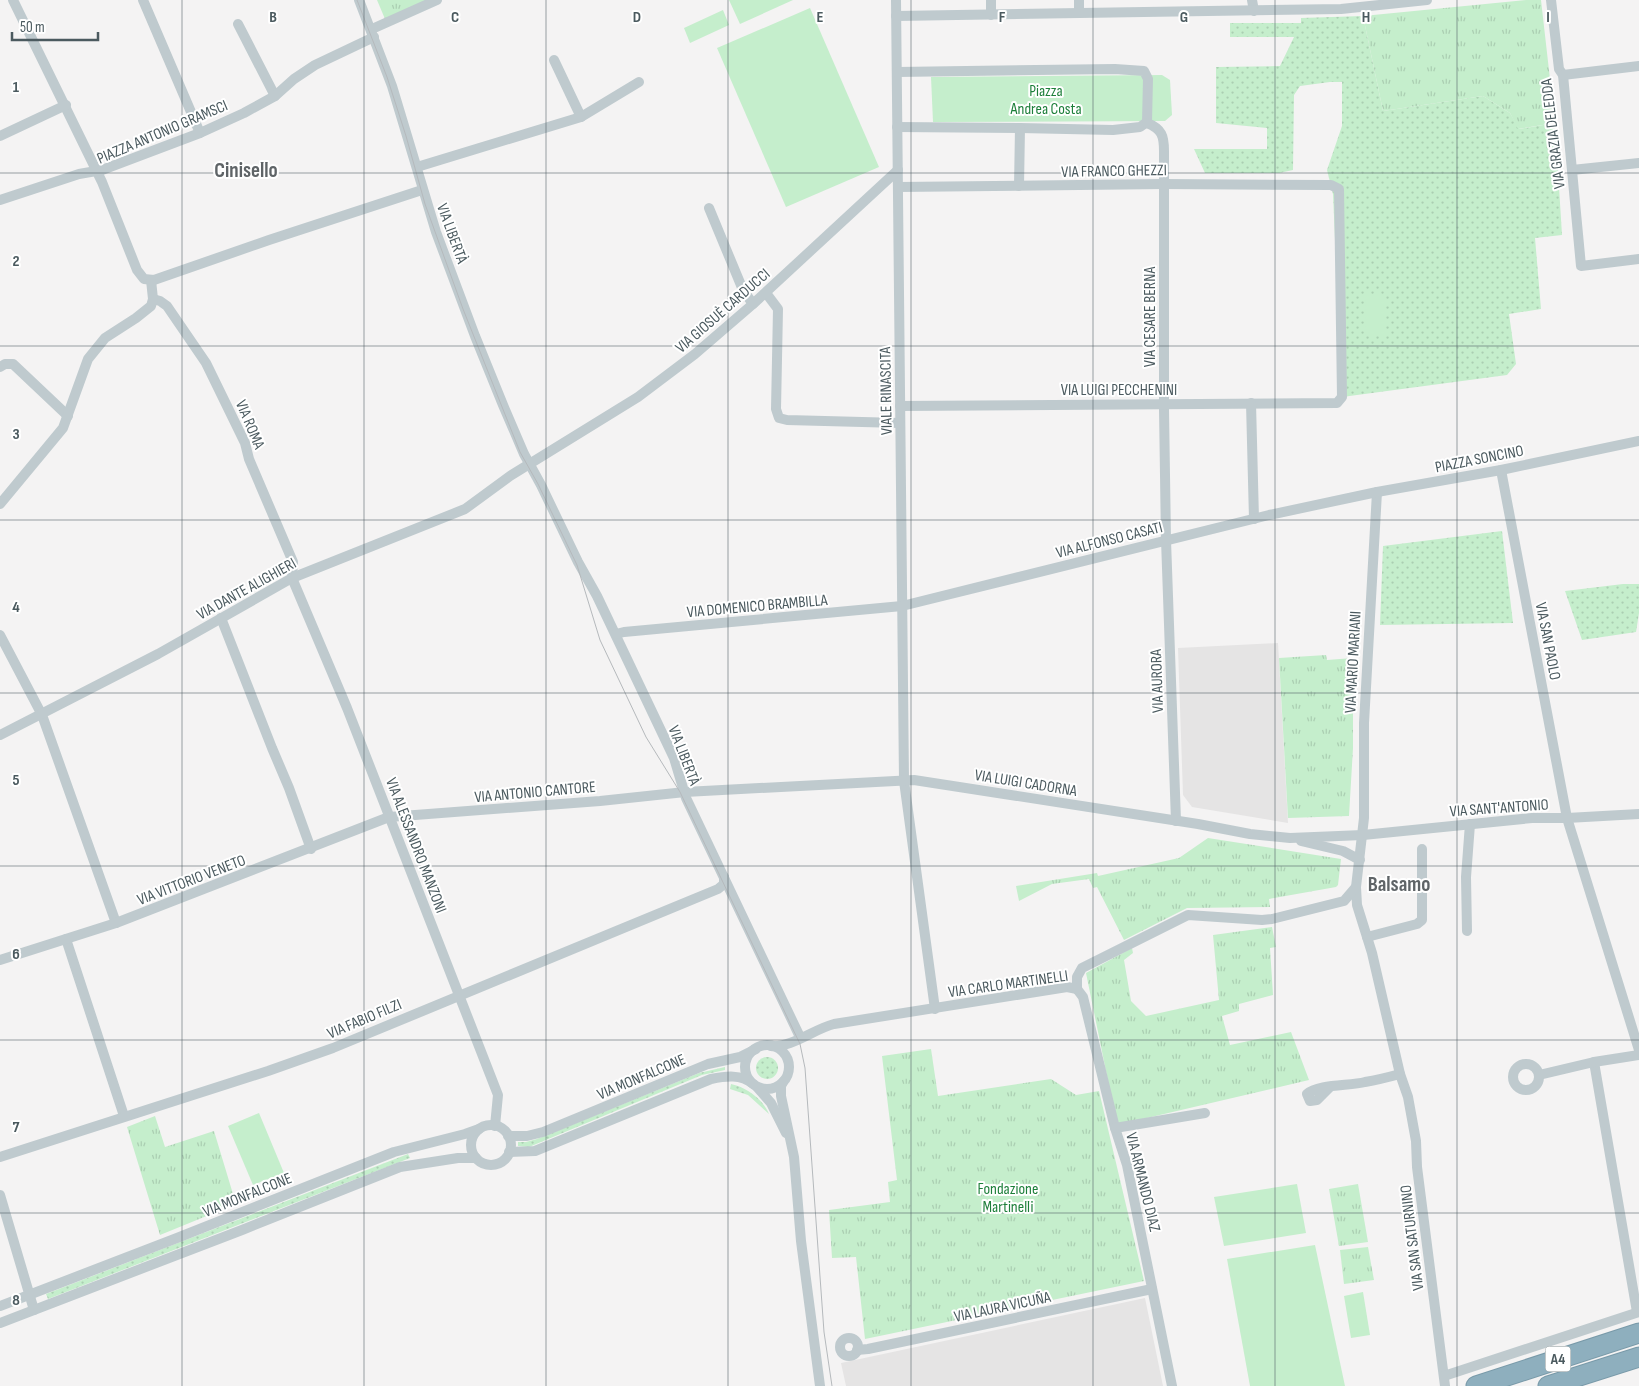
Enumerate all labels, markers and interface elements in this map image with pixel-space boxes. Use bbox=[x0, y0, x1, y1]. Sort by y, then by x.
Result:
text: B bbox=[269, 8, 277, 27]
text: C bbox=[451, 8, 459, 27]
text: D bbox=[633, 8, 641, 27]
text: E bbox=[817, 8, 824, 27]
text: F bbox=[999, 8, 1006, 27]
text: G bbox=[1180, 8, 1188, 27]
text: H bbox=[1362, 8, 1370, 27]
text: I bbox=[1546, 8, 1550, 27]
scale bar bbox=[12, 10, 99, 42]
text: 50 m bbox=[20, 18, 45, 37]
text: 1 bbox=[13, 78, 20, 97]
street label: VIA GRAZIA DELEDDA bbox=[1537, 78, 1570, 190]
park label: Piazza Andrea Costa bbox=[1009, 82, 1082, 119]
street label: PIAZZA ANTONIO GRAMSCI bbox=[94, 96, 231, 169]
district label: Cinisello bbox=[214, 158, 278, 183]
street label: VIA FRANCO GHEZZI bbox=[1061, 161, 1167, 182]
street label: VIA LIBERTÀ bbox=[432, 201, 471, 266]
text: 2 bbox=[12, 252, 20, 271]
street label: VIA GIOSUÈ CARDUCCI bbox=[672, 265, 774, 357]
street label: VIA CESARE BERNA bbox=[1141, 267, 1160, 367]
street label: VIALE RINASCITA bbox=[876, 346, 897, 435]
street label: VIA LUIGI PECCHENINI bbox=[1061, 381, 1177, 400]
street label: VIA ROMA bbox=[231, 397, 268, 452]
text: 3 bbox=[12, 425, 20, 444]
street label: PIAZZA SONCINO bbox=[1433, 442, 1525, 477]
street label: VIA ALFONSO CASATI bbox=[1054, 518, 1165, 563]
street label: VIA DANTE ALIGHIERI bbox=[194, 554, 300, 624]
street label: VIA DOMENICO BRAMBILLA bbox=[686, 591, 828, 622]
text: 4 bbox=[12, 598, 20, 617]
street label: VIA SAN PAOLO bbox=[1531, 601, 1564, 682]
street label: VIA MARIO MARIANI bbox=[1341, 610, 1366, 714]
street label: VIA AURORA bbox=[1147, 649, 1168, 713]
street label: VIA LIBERTÀ bbox=[664, 723, 704, 788]
street label: VIA LUIGI CADORNA bbox=[973, 766, 1078, 801]
text: 5 bbox=[12, 771, 20, 790]
street label: VIA ALESSANDRO MANZONI bbox=[381, 775, 450, 916]
street label: VIA ANTONIO CANTORE bbox=[474, 778, 597, 807]
street label: VIA SANT'ANTONIO bbox=[1449, 796, 1549, 821]
street label: VIA VITTORIO VENETO bbox=[135, 851, 249, 910]
district label: Balsamo bbox=[1368, 872, 1430, 897]
text: 6 bbox=[12, 945, 20, 964]
street label: VIA CARLO MARTINELLI bbox=[947, 967, 1069, 1002]
street label: VIA FABIO FILZI bbox=[325, 995, 405, 1044]
street label: VIA MONFALCONE bbox=[595, 1050, 689, 1105]
text: 7 bbox=[13, 1118, 20, 1137]
street label: VIA ARMANDO DIAZ bbox=[1121, 1131, 1164, 1234]
street label: VIA MONFALCONE bbox=[200, 1169, 295, 1222]
park label: Fondazione Martinelli bbox=[978, 1180, 1038, 1217]
street label: VIA SAN SATURNINO bbox=[1397, 1184, 1428, 1292]
street label: VIA LAURA VICUÑA bbox=[952, 1288, 1053, 1327]
text: 8 bbox=[12, 1291, 20, 1310]
road number: A4 bbox=[1546, 1346, 1570, 1372]

